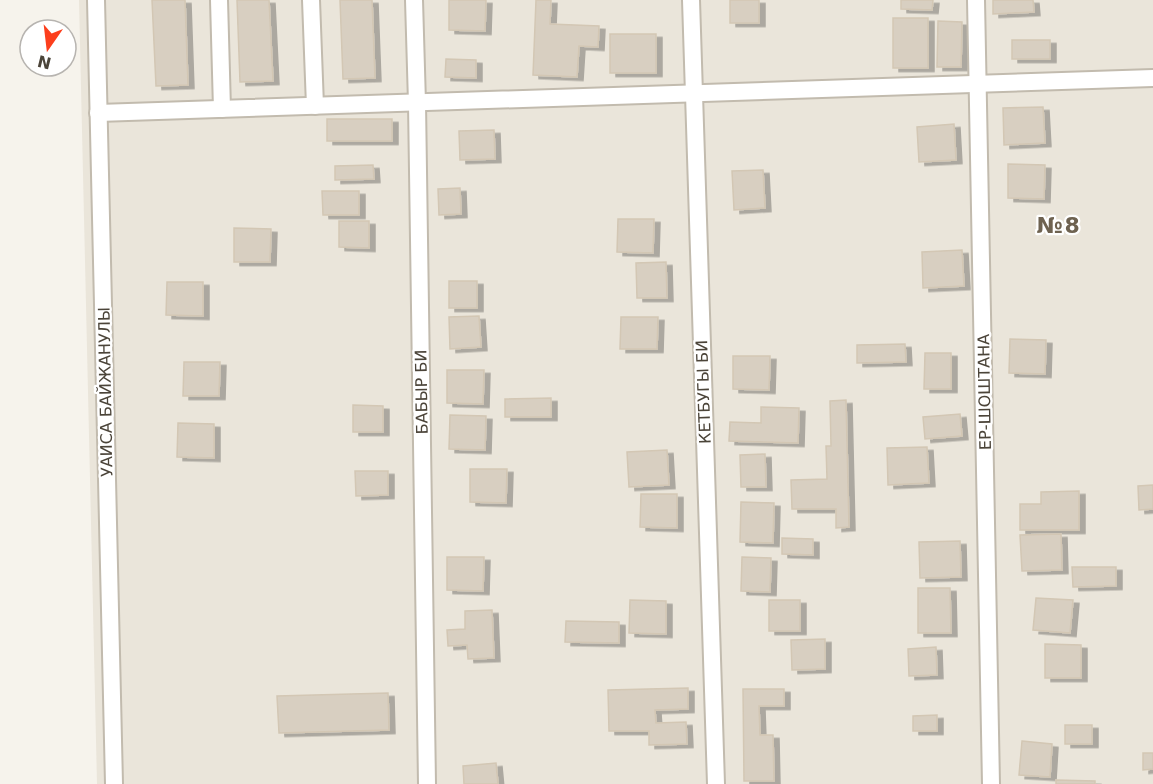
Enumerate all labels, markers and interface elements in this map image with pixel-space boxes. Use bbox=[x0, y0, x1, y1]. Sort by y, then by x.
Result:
north arrow bbox=[18, 18, 78, 78]
text: N bbox=[36, 51, 53, 73]
district label: №8 bbox=[1037, 213, 1081, 238]
street label: УАИСА БАЙЖАНУЛЫ bbox=[95, 307, 116, 477]
street label: ЕР-ШОШТАНА bbox=[974, 334, 995, 450]
street label: КЕТБУГЫ БИ bbox=[692, 340, 715, 444]
street label: БАБЫР БИ bbox=[411, 349, 432, 435]

